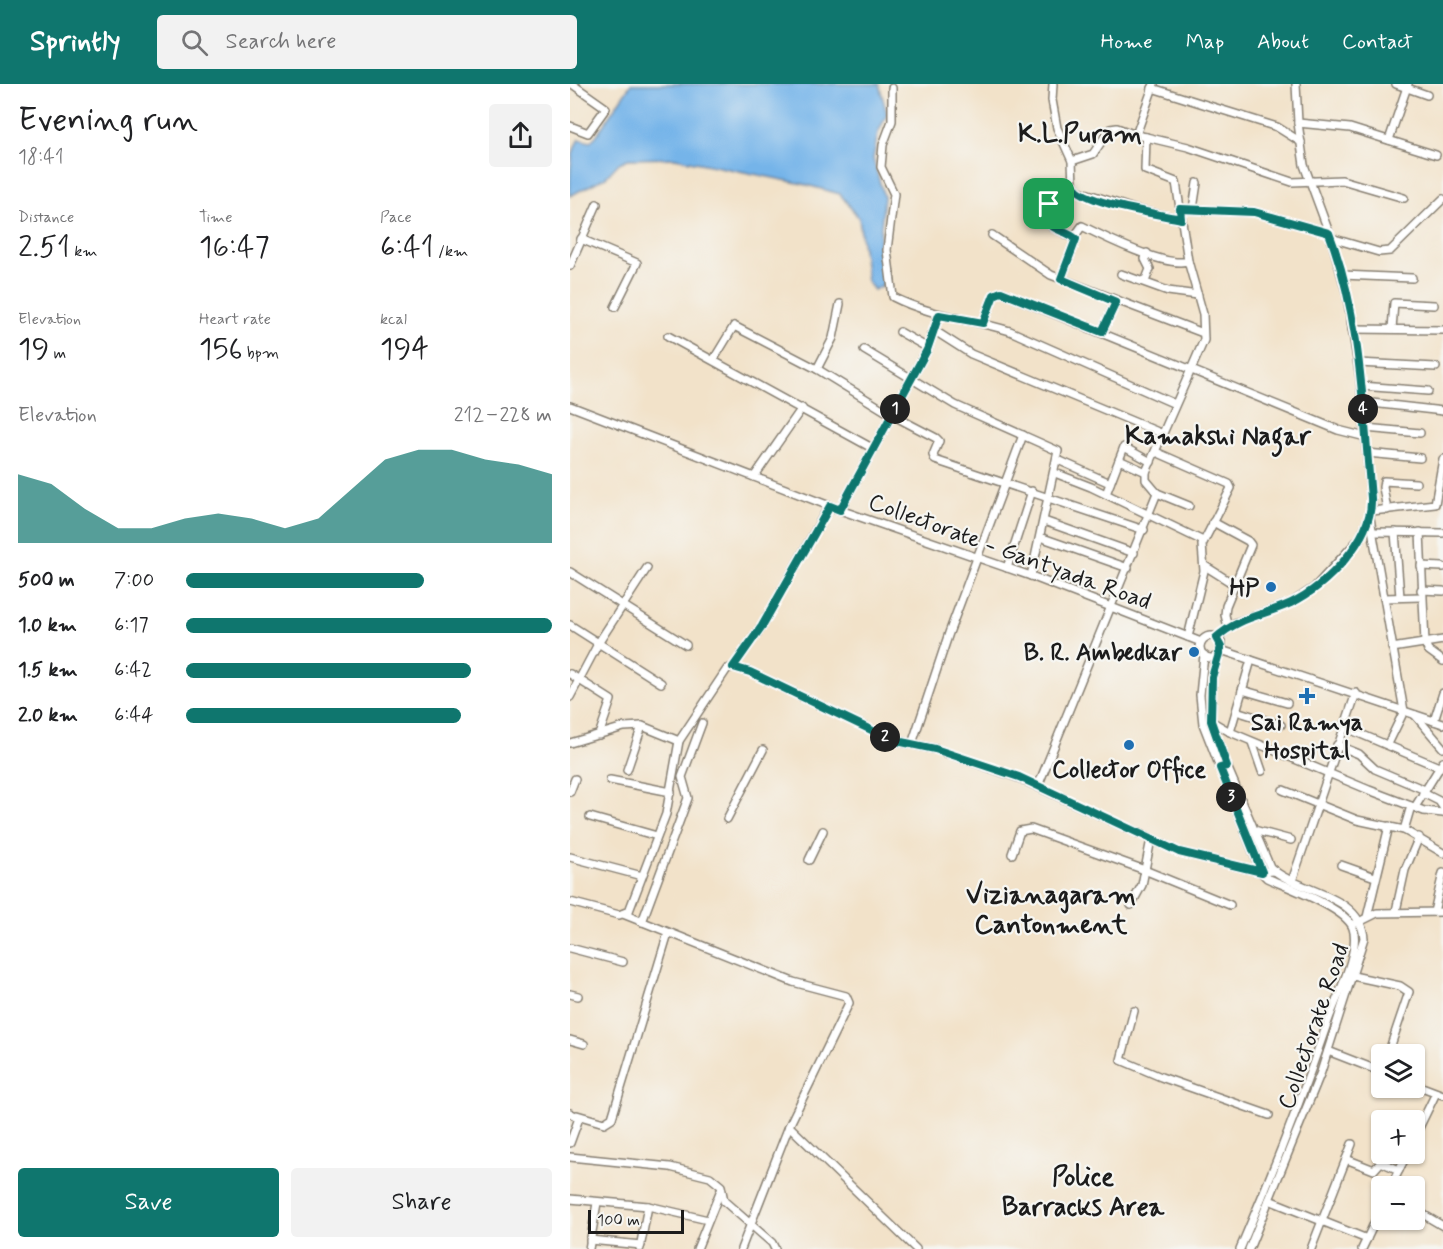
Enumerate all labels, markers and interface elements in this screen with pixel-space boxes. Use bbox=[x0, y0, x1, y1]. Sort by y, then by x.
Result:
search box bbox=[157, 15, 577, 69]
text: Sprintly bbox=[30, 24, 121, 61]
icon: search bbox=[178, 26, 211, 59]
text: Search here bbox=[226, 28, 336, 56]
text: Home bbox=[1101, 28, 1153, 56]
text: Map bbox=[1186, 28, 1224, 56]
text: About bbox=[1257, 28, 1309, 56]
text: Contact bbox=[1342, 28, 1413, 56]
text: Evening run bbox=[18, 99, 198, 143]
button: share bbox=[489, 104, 552, 167]
district label: K.L.Puram bbox=[1018, 118, 1142, 152]
text: 18:41 bbox=[18, 144, 63, 171]
pin bbox=[1023, 178, 1074, 229]
icon: arrive bbox=[1032, 187, 1065, 220]
text: Distance bbox=[18, 207, 74, 228]
text: Time bbox=[199, 207, 233, 228]
text: Pace bbox=[380, 207, 412, 228]
text: 2.51 bbox=[18, 228, 70, 267]
text: 16:47 bbox=[199, 228, 270, 267]
text: 6:41 bbox=[380, 228, 434, 267]
text: km bbox=[70, 241, 98, 262]
text: /km bbox=[434, 241, 468, 262]
text: Elevation bbox=[18, 309, 81, 330]
text: Heart rate bbox=[199, 309, 271, 330]
text: kcal bbox=[380, 309, 407, 330]
text: 19 bbox=[18, 330, 49, 369]
text: 156 bbox=[199, 330, 243, 369]
text: 194 bbox=[380, 330, 429, 369]
text: m bbox=[49, 343, 66, 364]
text: bpm bbox=[243, 343, 279, 364]
pin: 1 bbox=[880, 394, 910, 424]
pin: 4 bbox=[1348, 394, 1378, 424]
text: 1 bbox=[891, 398, 899, 419]
text: 4 bbox=[1358, 398, 1368, 419]
text: Elevation bbox=[18, 402, 97, 429]
text: 212–228 m bbox=[454, 402, 552, 429]
district label: Kamakshi Nagar bbox=[1125, 420, 1312, 457]
street label: Collectorate - Gantyada Road bbox=[864, 487, 1155, 618]
text: 500 m bbox=[18, 567, 75, 594]
text: 7:00 bbox=[114, 567, 154, 594]
place label: HP bbox=[1230, 573, 1259, 604]
marker: HP bbox=[1264, 580, 1278, 594]
text: 1.0 km bbox=[18, 612, 77, 639]
text: 6:17 bbox=[114, 612, 149, 639]
place label: B. R. Ambedkar bbox=[1024, 638, 1183, 669]
marker: B. R. Ambedkar bbox=[1187, 645, 1201, 659]
text: 1.5 km bbox=[18, 657, 78, 684]
text: 6:42 bbox=[114, 657, 152, 684]
marker: Sai Ramya Hospital bbox=[1298, 687, 1316, 705]
text: 2.0 km bbox=[18, 702, 78, 729]
text: 6:44 bbox=[114, 702, 153, 729]
place label: Sai Ramya Hospital bbox=[1251, 708, 1363, 767]
pin: 2 bbox=[870, 722, 900, 752]
text: 2 bbox=[881, 726, 889, 747]
marker: Collector Office bbox=[1122, 738, 1136, 752]
place label: Collector Office bbox=[1052, 755, 1206, 786]
pin: 3 bbox=[1216, 782, 1246, 812]
text: 3 bbox=[1227, 786, 1235, 807]
district label: Vizianagaram Cantonment bbox=[966, 879, 1136, 943]
street label: Collectorate Road bbox=[1271, 939, 1357, 1114]
map controls bbox=[1371, 1044, 1425, 1230]
button: layers bbox=[1371, 1044, 1425, 1098]
button: + bbox=[1371, 1110, 1425, 1164]
district label: Police Barracks Area bbox=[1002, 1161, 1166, 1225]
button: Save bbox=[18, 1168, 279, 1237]
button: Share bbox=[291, 1168, 552, 1237]
button: − bbox=[1371, 1176, 1425, 1230]
scale bar bbox=[588, 1207, 684, 1234]
text: 100 m bbox=[597, 1210, 640, 1231]

